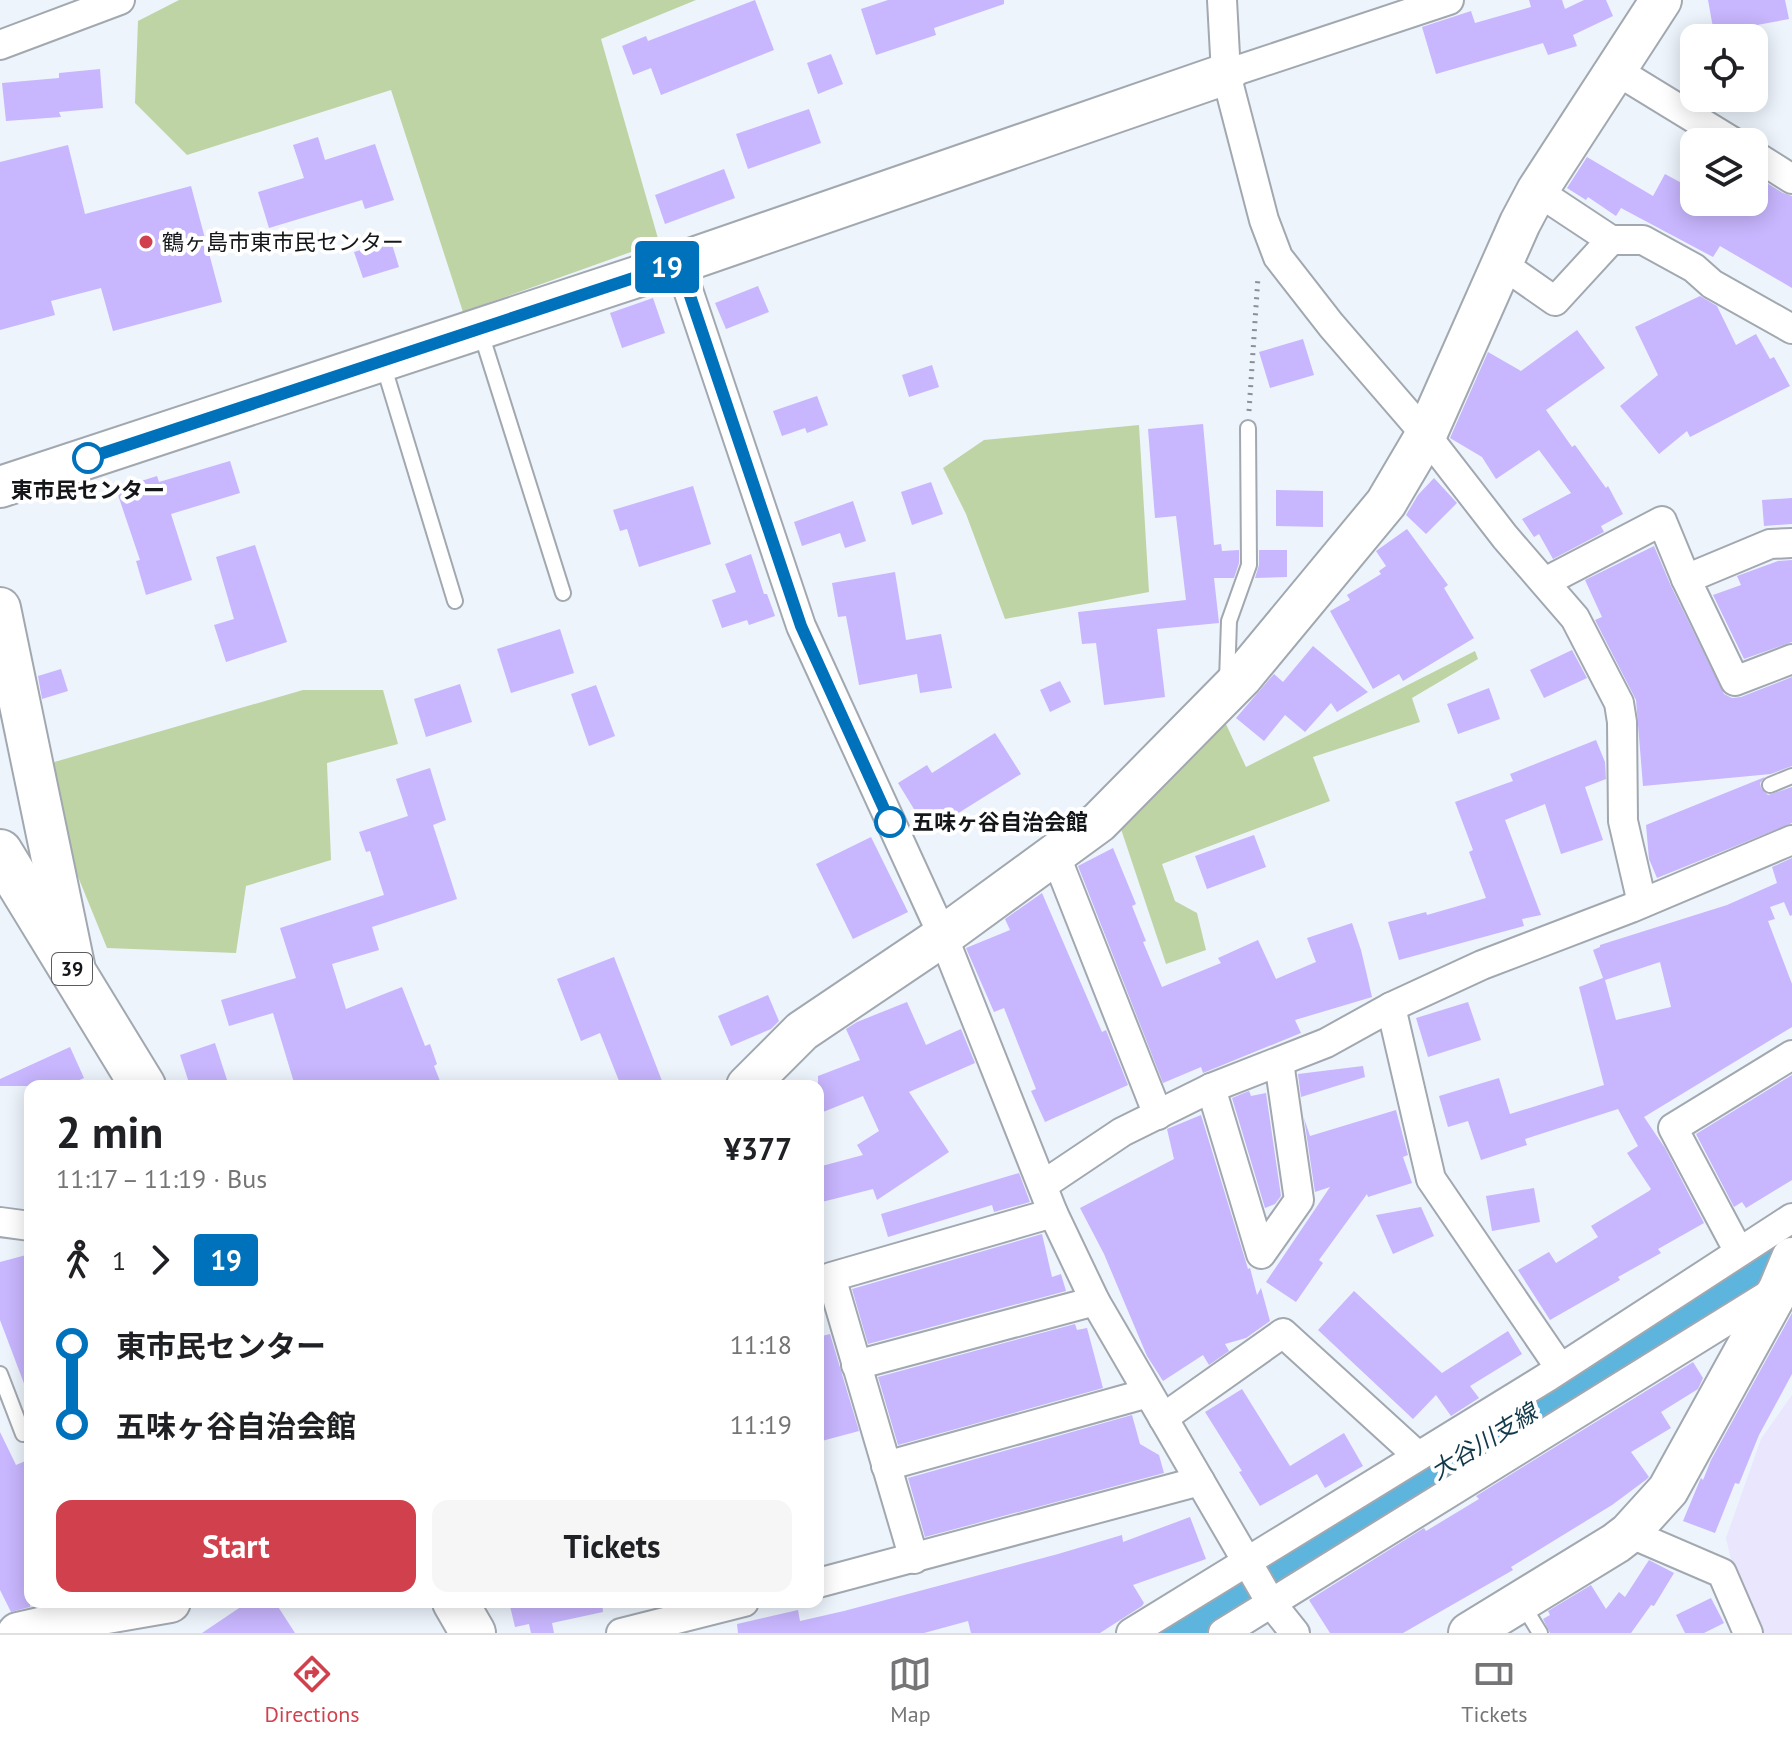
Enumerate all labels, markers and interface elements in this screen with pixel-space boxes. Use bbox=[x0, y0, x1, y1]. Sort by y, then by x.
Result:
map controls bbox=[1680, 24, 1768, 216]
button: locate bbox=[1680, 24, 1768, 112]
button: layers bbox=[1680, 128, 1768, 216]
place label: 鶴ヶ島市東市民センター bbox=[162, 228, 404, 256]
marker: 鶴ヶ島市東市民センター bbox=[137, 233, 155, 251]
line badge: 19 bbox=[631, 241, 703, 293]
text: 19 bbox=[651, 248, 683, 285]
marker: 東市民センター bbox=[73, 443, 103, 473]
place label: 東市民センター bbox=[11, 476, 165, 504]
marker: 五味ヶ谷自治会館 bbox=[875, 807, 905, 837]
place label: 五味ヶ谷自治会館 bbox=[912, 808, 1088, 836]
road number: 39 bbox=[52, 953, 92, 985]
text: 2 min bbox=[56, 1103, 163, 1160]
text: ¥377 bbox=[724, 1129, 792, 1168]
text: 11:17 – 11:19 · Bus bbox=[56, 1162, 267, 1195]
icon: walk bbox=[56, 1238, 100, 1282]
icon: forward bbox=[138, 1238, 182, 1282]
text: 19 bbox=[210, 1241, 242, 1278]
text: 1 bbox=[112, 1244, 126, 1277]
text: 東市民センター bbox=[116, 1326, 326, 1365]
text: 11:18 bbox=[730, 1328, 792, 1361]
water label: 大谷川支線 bbox=[1425, 1395, 1545, 1487]
text: 五味ヶ谷自治会館 bbox=[116, 1406, 356, 1445]
text: 11:19 bbox=[730, 1408, 792, 1441]
button: Start bbox=[56, 1500, 416, 1592]
button: Tickets bbox=[432, 1500, 792, 1592]
tab: Directions bbox=[264, 1652, 360, 1728]
tab: Map bbox=[888, 1652, 932, 1728]
tab: Tickets bbox=[1461, 1652, 1528, 1728]

